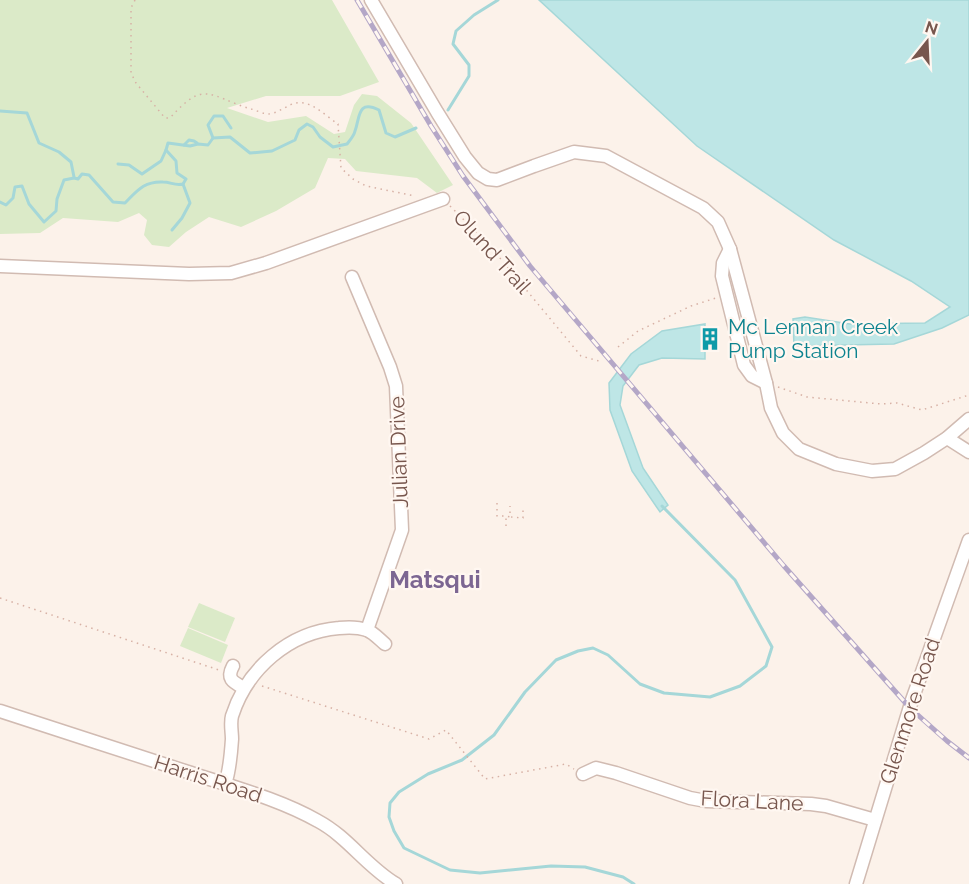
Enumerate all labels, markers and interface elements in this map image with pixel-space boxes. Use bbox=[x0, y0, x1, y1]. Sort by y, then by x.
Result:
north arrow bbox=[897, 12, 957, 72]
text: N bbox=[923, 17, 940, 39]
street label: Olund Trail bbox=[448, 205, 537, 299]
place label: Mc Lennan Creek Pump Station bbox=[728, 314, 898, 363]
building icon: Mc Lennan Creek Pump Station bbox=[697, 326, 723, 352]
street label: Julian Drive bbox=[384, 396, 413, 508]
district label: Matsqui bbox=[389, 565, 481, 594]
street label: Glenmore Road bbox=[874, 635, 945, 787]
street label: Harris Road bbox=[151, 749, 265, 808]
street label: Flora Lane bbox=[700, 785, 804, 816]

